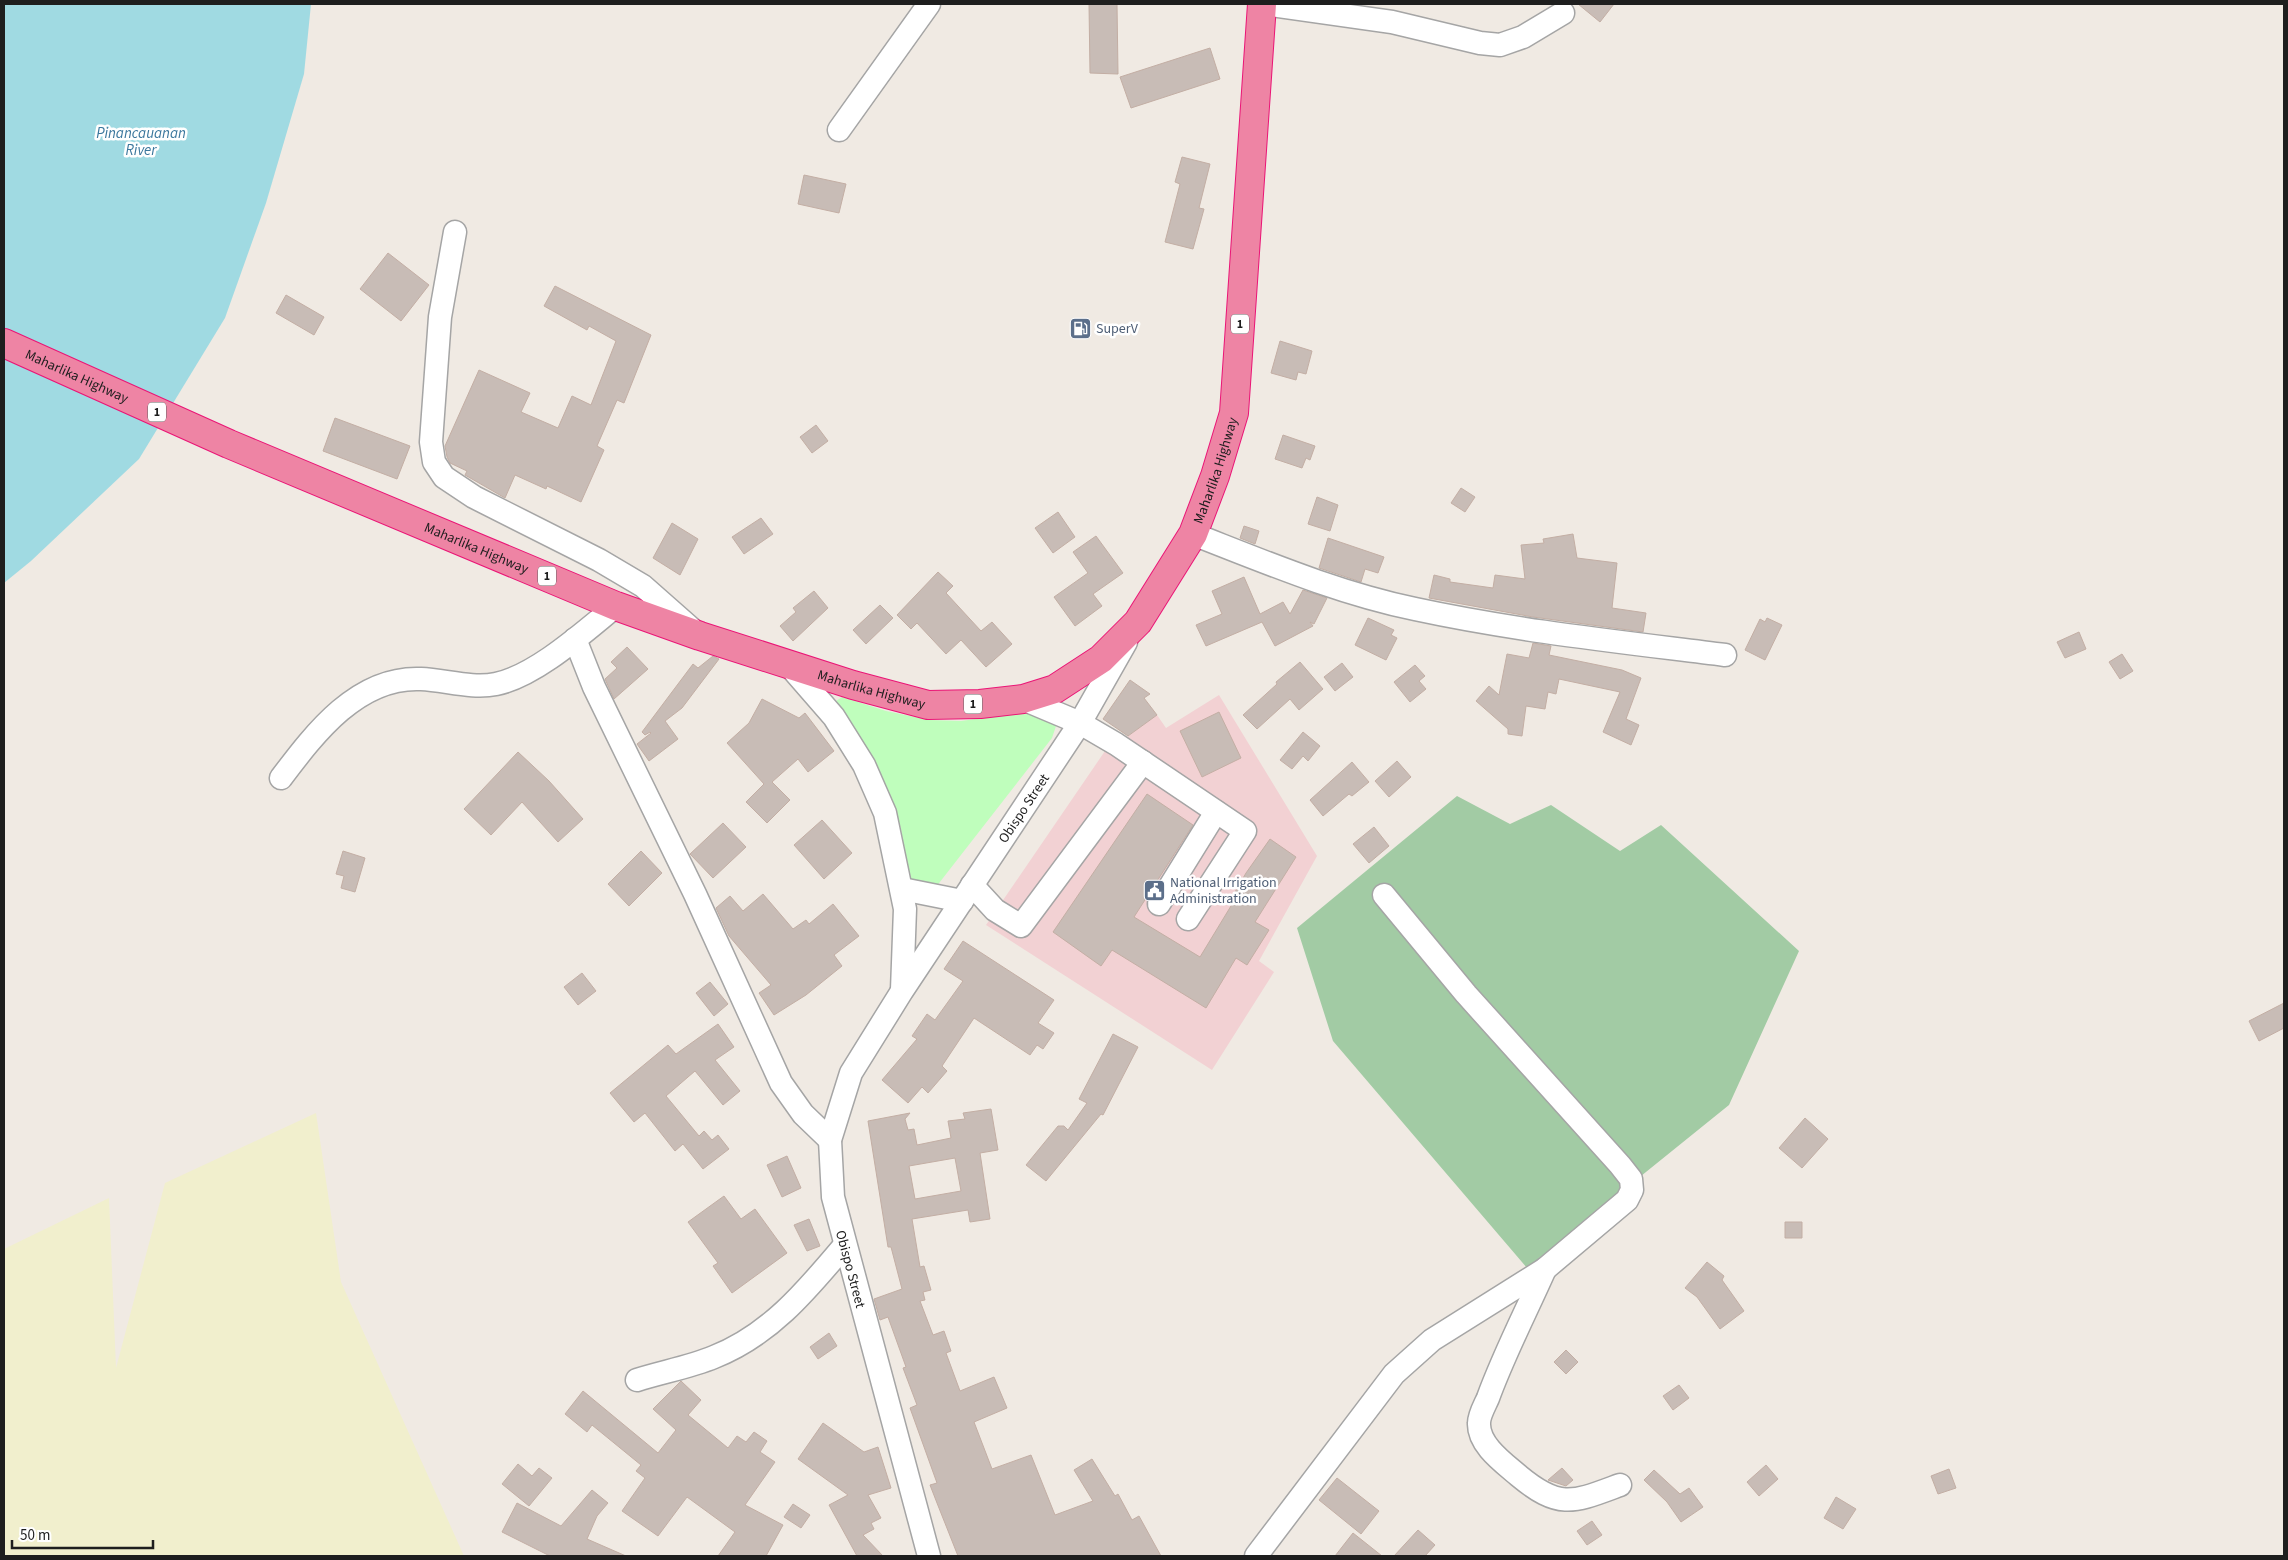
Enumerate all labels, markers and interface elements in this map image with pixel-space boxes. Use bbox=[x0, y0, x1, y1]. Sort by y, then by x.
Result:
water label: Pinancauanan River bbox=[96, 123, 186, 161]
road number: 1 bbox=[1231, 314, 1249, 334]
fuel station icon: SuperV bbox=[1068, 316, 1092, 340]
place label: SuperV bbox=[1096, 319, 1139, 339]
street label: Maharlika Highway bbox=[22, 345, 132, 409]
road number: 1 bbox=[148, 402, 166, 422]
street label: Maharlika Highway bbox=[1189, 414, 1243, 527]
street label: Maharlika Highway bbox=[421, 518, 532, 579]
road number: 1 bbox=[538, 566, 556, 586]
street label: Maharlika Highway bbox=[815, 665, 928, 715]
road number: 1 bbox=[964, 694, 982, 714]
street label: Obispo Street bbox=[994, 770, 1055, 847]
place label: National Irrigation Administration bbox=[1170, 873, 1277, 909]
public building icon: National Irrigation Administration bbox=[1142, 878, 1166, 902]
street label: Obispo Street bbox=[830, 1228, 870, 1311]
scale bar bbox=[12, 1518, 154, 1550]
text: 50 m bbox=[20, 1525, 50, 1546]

